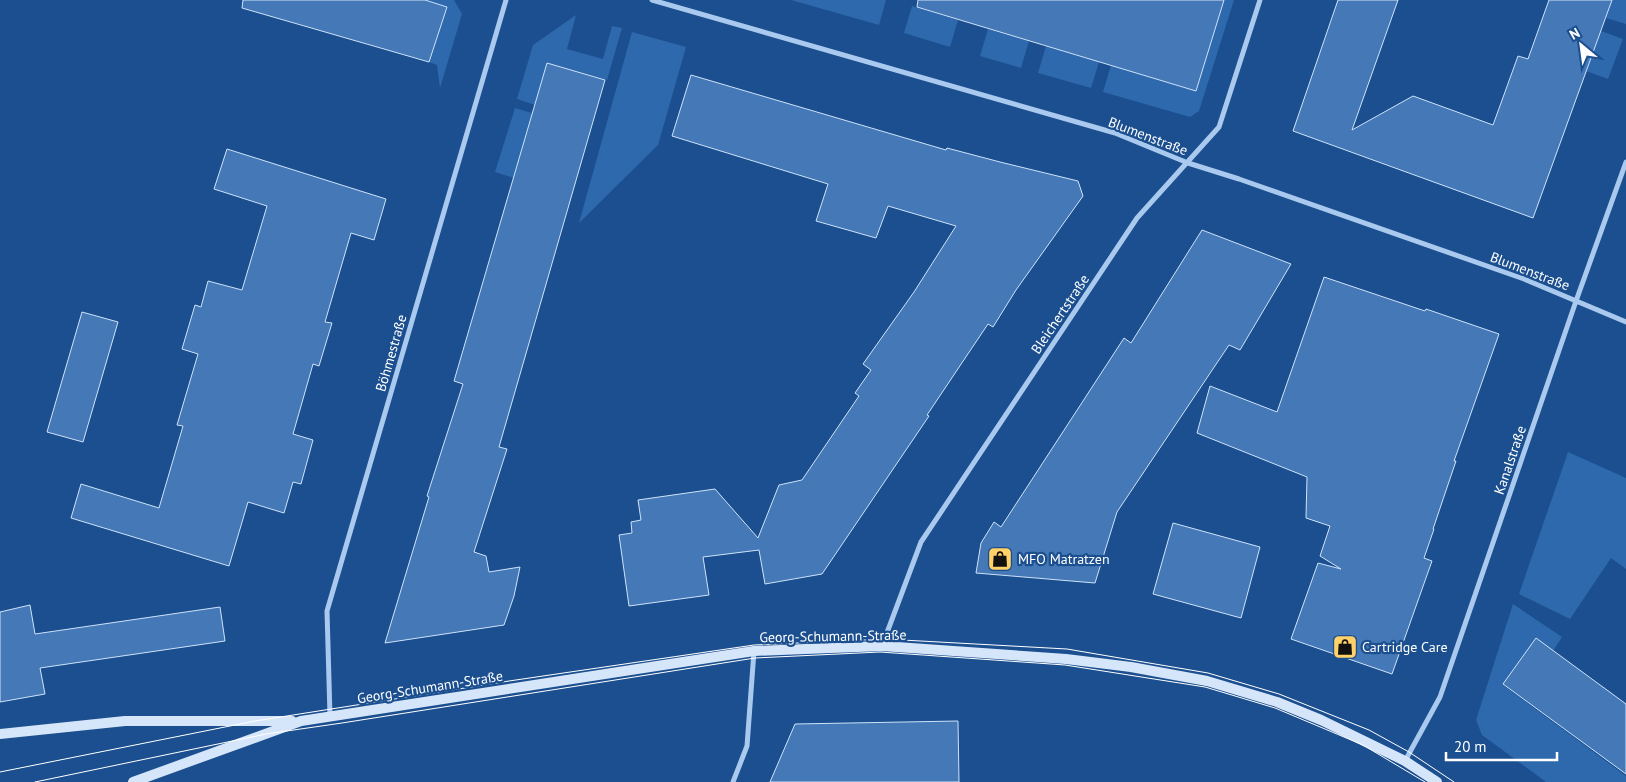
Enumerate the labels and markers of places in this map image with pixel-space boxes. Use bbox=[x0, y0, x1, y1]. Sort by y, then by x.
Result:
shop icon: MFO Matratzen bbox=[987, 546, 1013, 572]
place label: MFO Matratzen bbox=[1018, 550, 1110, 568]
shop icon: Cartridge Care bbox=[1332, 634, 1358, 660]
place label: Cartridge Care bbox=[1362, 638, 1448, 656]

